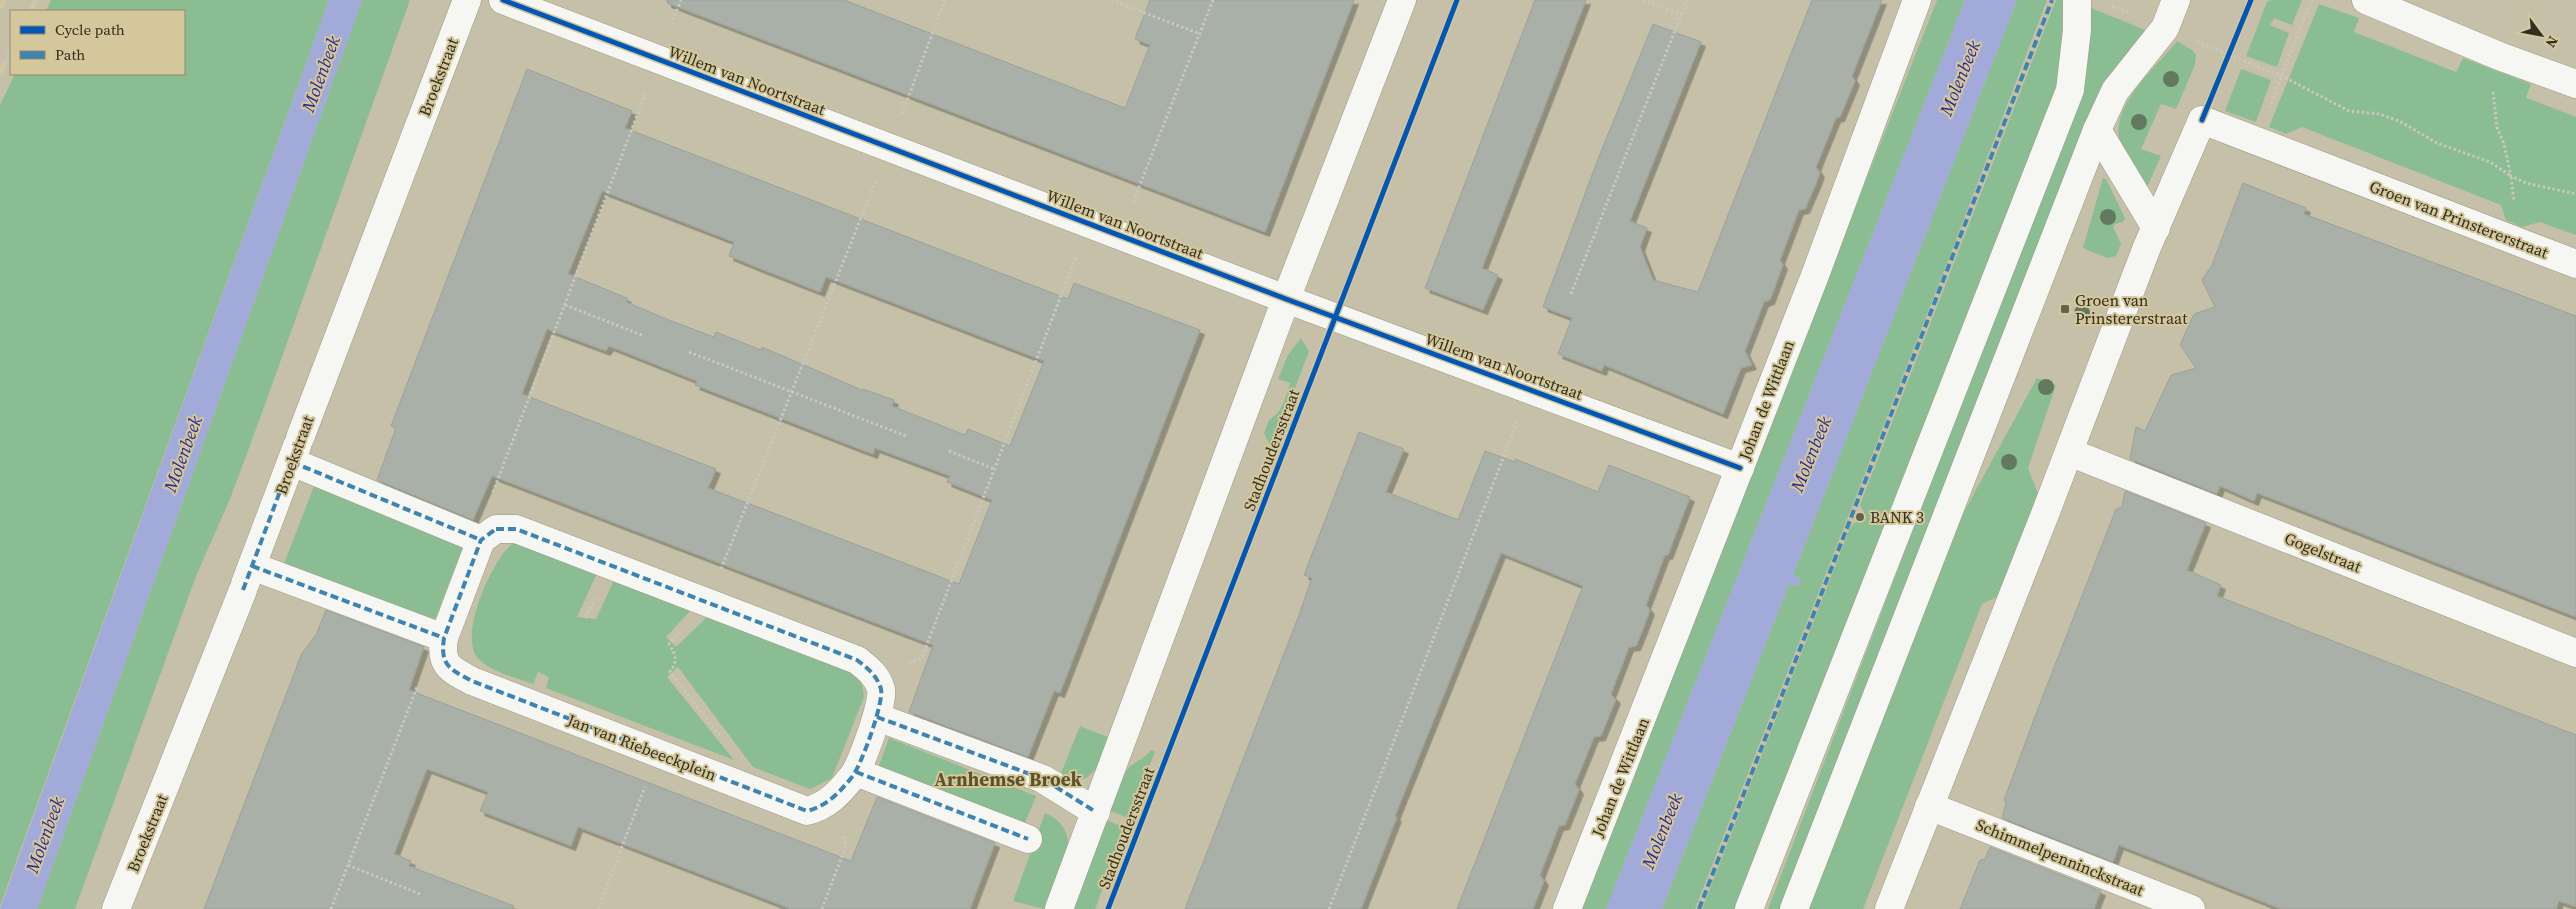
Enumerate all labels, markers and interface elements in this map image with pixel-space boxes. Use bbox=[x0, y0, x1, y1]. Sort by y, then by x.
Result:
legend bbox=[10, 10, 185, 75]
north arrow bbox=[2516, 10, 2566, 60]
text: Cycle path bbox=[55, 19, 125, 40]
water label: Molenbeek bbox=[295, 32, 346, 116]
text: N bbox=[2541, 32, 2563, 52]
street label: Broekstraat bbox=[413, 34, 463, 119]
water label: Molenbeek bbox=[1933, 36, 1986, 120]
street label: Willem van Noortstraat bbox=[665, 40, 829, 120]
text: Path bbox=[55, 44, 85, 65]
street label: Groen van Prinstererstraat bbox=[2367, 175, 2552, 264]
street label: Willem van Noortstraat bbox=[1043, 184, 1207, 264]
place label: Groen van Prinstererstraat bbox=[2075, 289, 2188, 329]
marker: Groen van Prinstererstraat bbox=[2059, 303, 2071, 315]
street label: Willem van Noortstraat bbox=[1422, 327, 1587, 405]
street label: Johan de Wittlaan bbox=[1733, 337, 1799, 464]
street label: Stadhoudersstraat bbox=[1238, 385, 1305, 514]
water label: Molenbeek bbox=[157, 412, 208, 496]
street label: Broekstraat bbox=[270, 412, 319, 497]
water label: Molenbeek bbox=[1784, 412, 1837, 496]
place label: BANK 3 bbox=[1870, 506, 1924, 528]
marker: BANK 3 bbox=[1854, 511, 1866, 523]
street label: Gogelstraat bbox=[2281, 527, 2365, 578]
street label: Jan van Riebeeckplein bbox=[563, 708, 720, 786]
street label: Johan de Wittlaan bbox=[1586, 714, 1654, 841]
street label: Stadhoudersstraat bbox=[1093, 763, 1160, 892]
district label: Arnhemse Broek bbox=[934, 766, 1082, 792]
water label: Molenbeek bbox=[1635, 789, 1688, 873]
street label: Broekstraat bbox=[121, 790, 173, 875]
water label: Molenbeek bbox=[19, 793, 70, 877]
street label: Schimmelpenninckstraat bbox=[1973, 813, 2148, 901]

